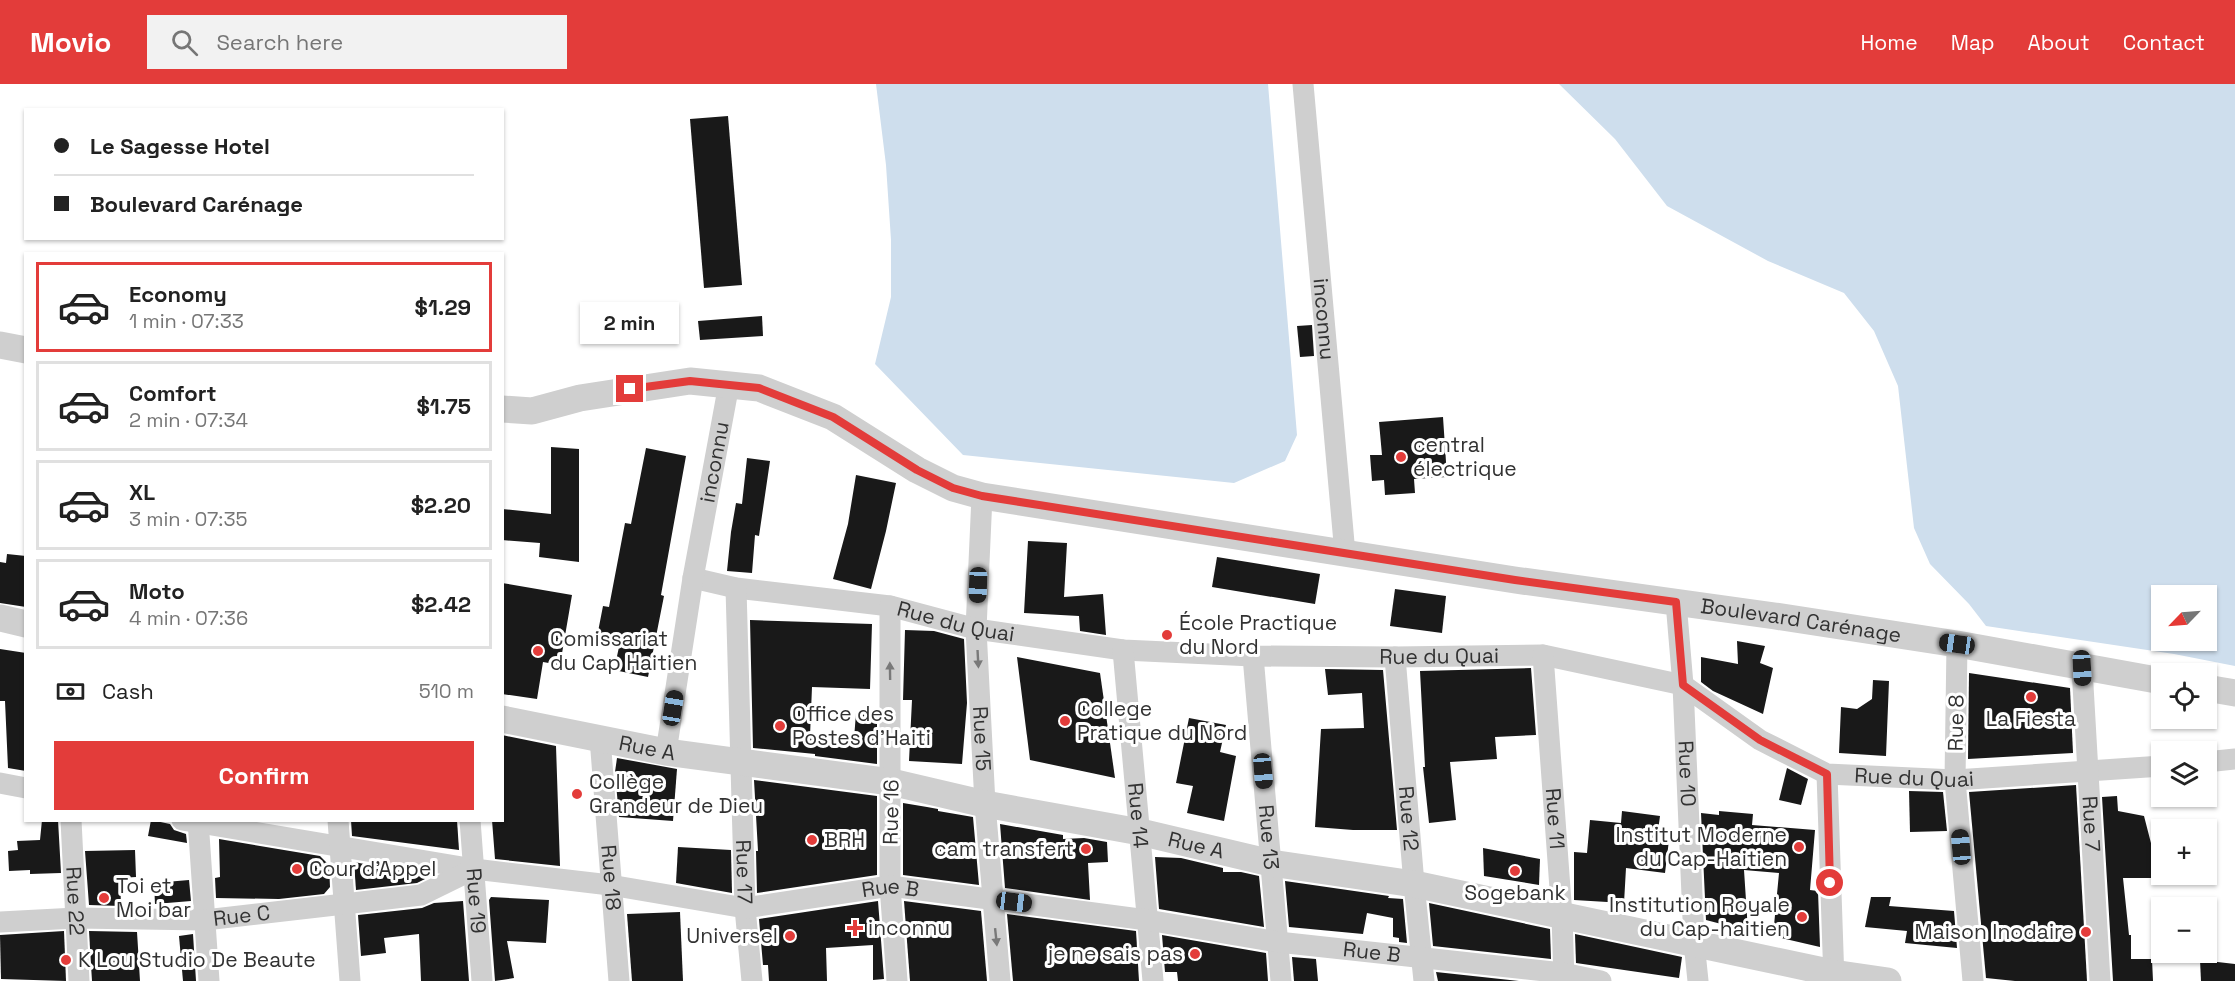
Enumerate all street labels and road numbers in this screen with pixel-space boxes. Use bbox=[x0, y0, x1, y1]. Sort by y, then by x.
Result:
street label: inconnu bbox=[1307, 277, 1342, 361]
street label: inconnu bbox=[693, 419, 735, 505]
street label: Boulevard Carénage bbox=[1699, 592, 1903, 648]
street label: Rue du Quai bbox=[894, 595, 1016, 647]
street label: Rue du Quai bbox=[1379, 642, 1499, 670]
street label: Rue 8 bbox=[1942, 694, 1969, 752]
street label: Rue 15 bbox=[967, 705, 997, 772]
street label: Rue A bbox=[617, 729, 677, 766]
street label: Rue 10 bbox=[1672, 740, 1702, 807]
street label: Rue du Quai bbox=[1854, 761, 1975, 793]
street label: Rue 16 bbox=[876, 779, 905, 845]
street label: Rue 14 bbox=[1122, 781, 1155, 849]
street label: Rue 12 bbox=[1393, 785, 1425, 852]
street label: Rue 11 bbox=[1540, 787, 1571, 850]
street label: Rue 7 bbox=[2076, 795, 2107, 852]
street label: Rue 13 bbox=[1253, 804, 1285, 871]
street label: Rue A bbox=[1165, 825, 1227, 864]
street label: Rue 17 bbox=[730, 839, 759, 905]
street label: Rue 18 bbox=[595, 844, 627, 911]
street label: Rue 22 bbox=[60, 866, 91, 936]
street label: Rue 19 bbox=[461, 867, 492, 934]
street label: Rue B bbox=[860, 872, 921, 903]
street label: Rue C bbox=[211, 899, 272, 932]
street label: Rue B bbox=[1342, 935, 1402, 968]

